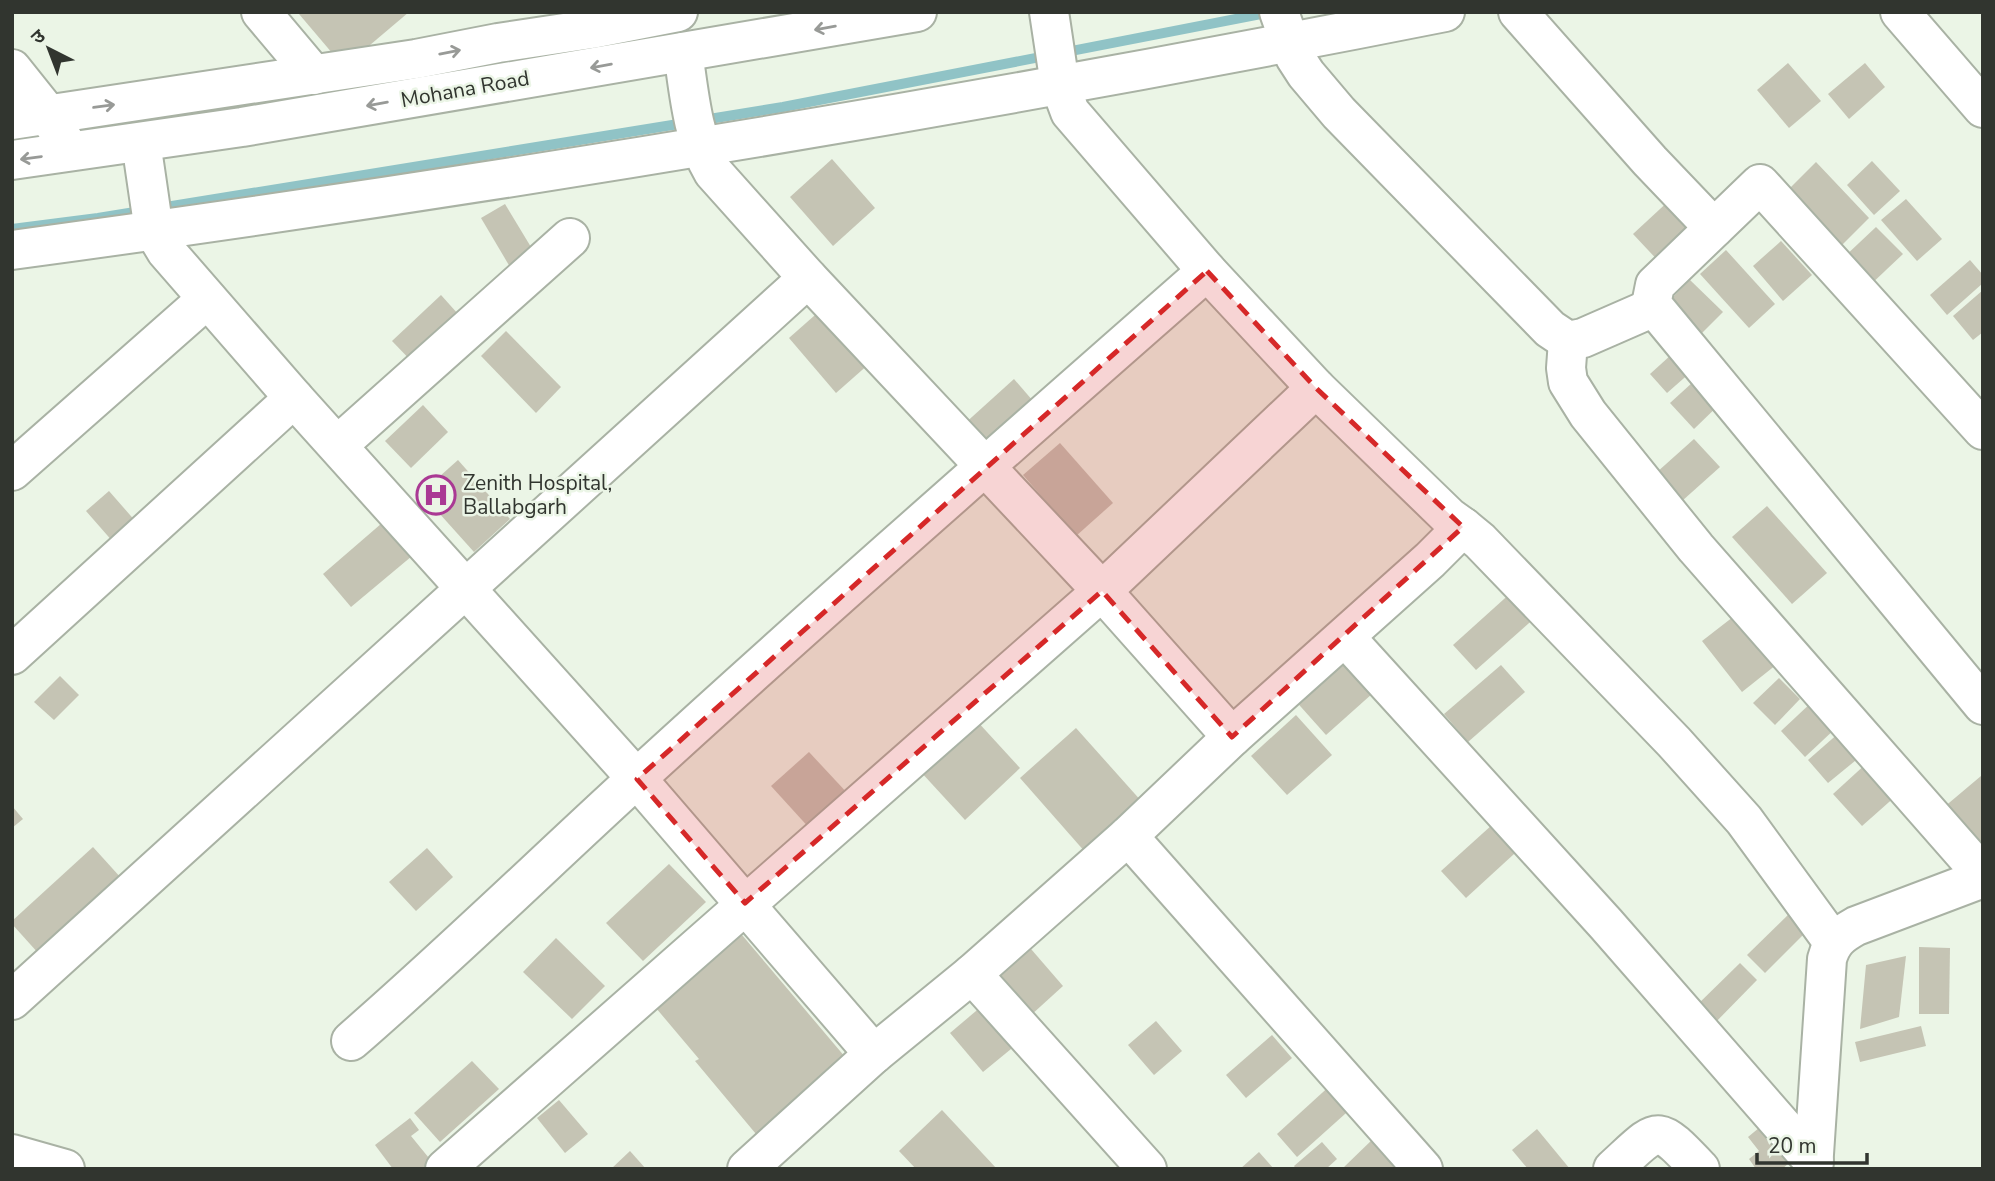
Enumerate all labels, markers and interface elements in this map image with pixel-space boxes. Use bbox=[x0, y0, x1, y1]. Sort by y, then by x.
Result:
north arrow bbox=[14, 14, 84, 84]
one-way arrow bbox=[814, 22, 837, 35]
text: उ bbox=[25, 23, 52, 50]
one-way arrow bbox=[438, 45, 461, 59]
one-way arrow bbox=[590, 60, 613, 73]
street label: Mohana Road bbox=[399, 64, 531, 114]
one-way arrow bbox=[366, 98, 388, 111]
one-way arrow bbox=[92, 99, 115, 112]
one-way arrow bbox=[20, 151, 43, 164]
place label: Zenith Hospital, Ballabgarh bbox=[463, 469, 612, 521]
hospital icon: Zenith Hospital, Ballabgarh bbox=[415, 474, 457, 516]
scale bar bbox=[1757, 1122, 1867, 1166]
text: 20 m bbox=[1768, 1132, 1817, 1160]

